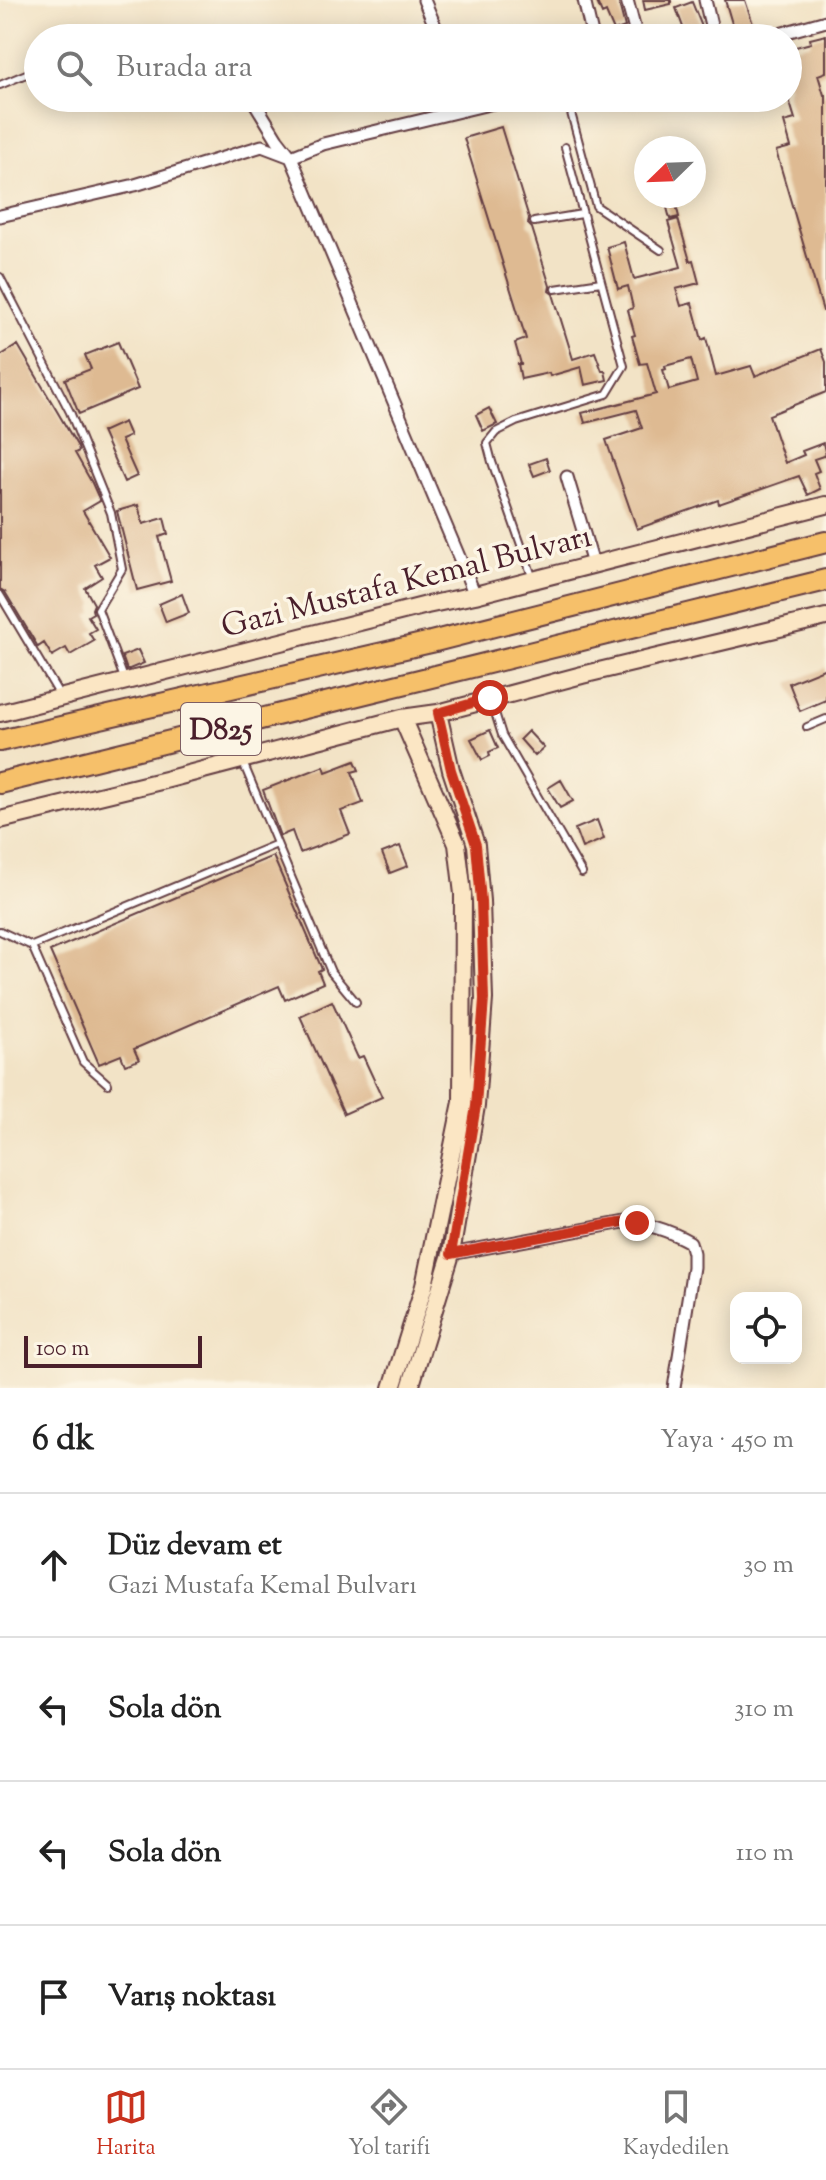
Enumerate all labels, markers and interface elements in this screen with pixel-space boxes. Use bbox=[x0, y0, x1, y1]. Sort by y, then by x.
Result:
search box bbox=[24, 24, 802, 112]
icon: search bbox=[52, 46, 96, 90]
text: Burada ara bbox=[116, 47, 253, 90]
north arrow bbox=[634, 136, 706, 208]
street label: Gazi Mustafa Kemal Bulvarı bbox=[217, 515, 597, 651]
route start bbox=[472, 680, 508, 716]
road number: D825 bbox=[181, 703, 261, 755]
route end bbox=[619, 1205, 655, 1241]
map controls bbox=[730, 1292, 802, 1364]
button: locate bbox=[730, 1292, 802, 1364]
scale bar bbox=[24, 1332, 202, 1368]
text: 100 m bbox=[36, 1334, 89, 1366]
text: 6 dk bbox=[32, 1416, 94, 1465]
text: Yaya · 450 m bbox=[660, 1422, 794, 1459]
text: Düz devam et bbox=[108, 1525, 282, 1568]
icon: ahead bbox=[32, 1543, 76, 1587]
text: 30 m bbox=[743, 1547, 794, 1584]
text: Gazi Mustafa Kemal Bulvarı bbox=[108, 1568, 417, 1605]
icon: left bbox=[32, 1687, 76, 1731]
text: Sola dön bbox=[108, 1688, 222, 1731]
text: 310 m bbox=[734, 1691, 794, 1728]
icon: left bbox=[32, 1831, 76, 1875]
text: Sola dön bbox=[108, 1832, 222, 1875]
text: 110 m bbox=[736, 1835, 794, 1872]
icon: arrive bbox=[32, 1975, 76, 2019]
text: Varış noktası bbox=[108, 1976, 276, 2019]
tab: Harita bbox=[96, 2085, 156, 2165]
tab: Yol tarifi bbox=[348, 2085, 430, 2165]
tab: Kaydedilen bbox=[623, 2085, 730, 2165]

